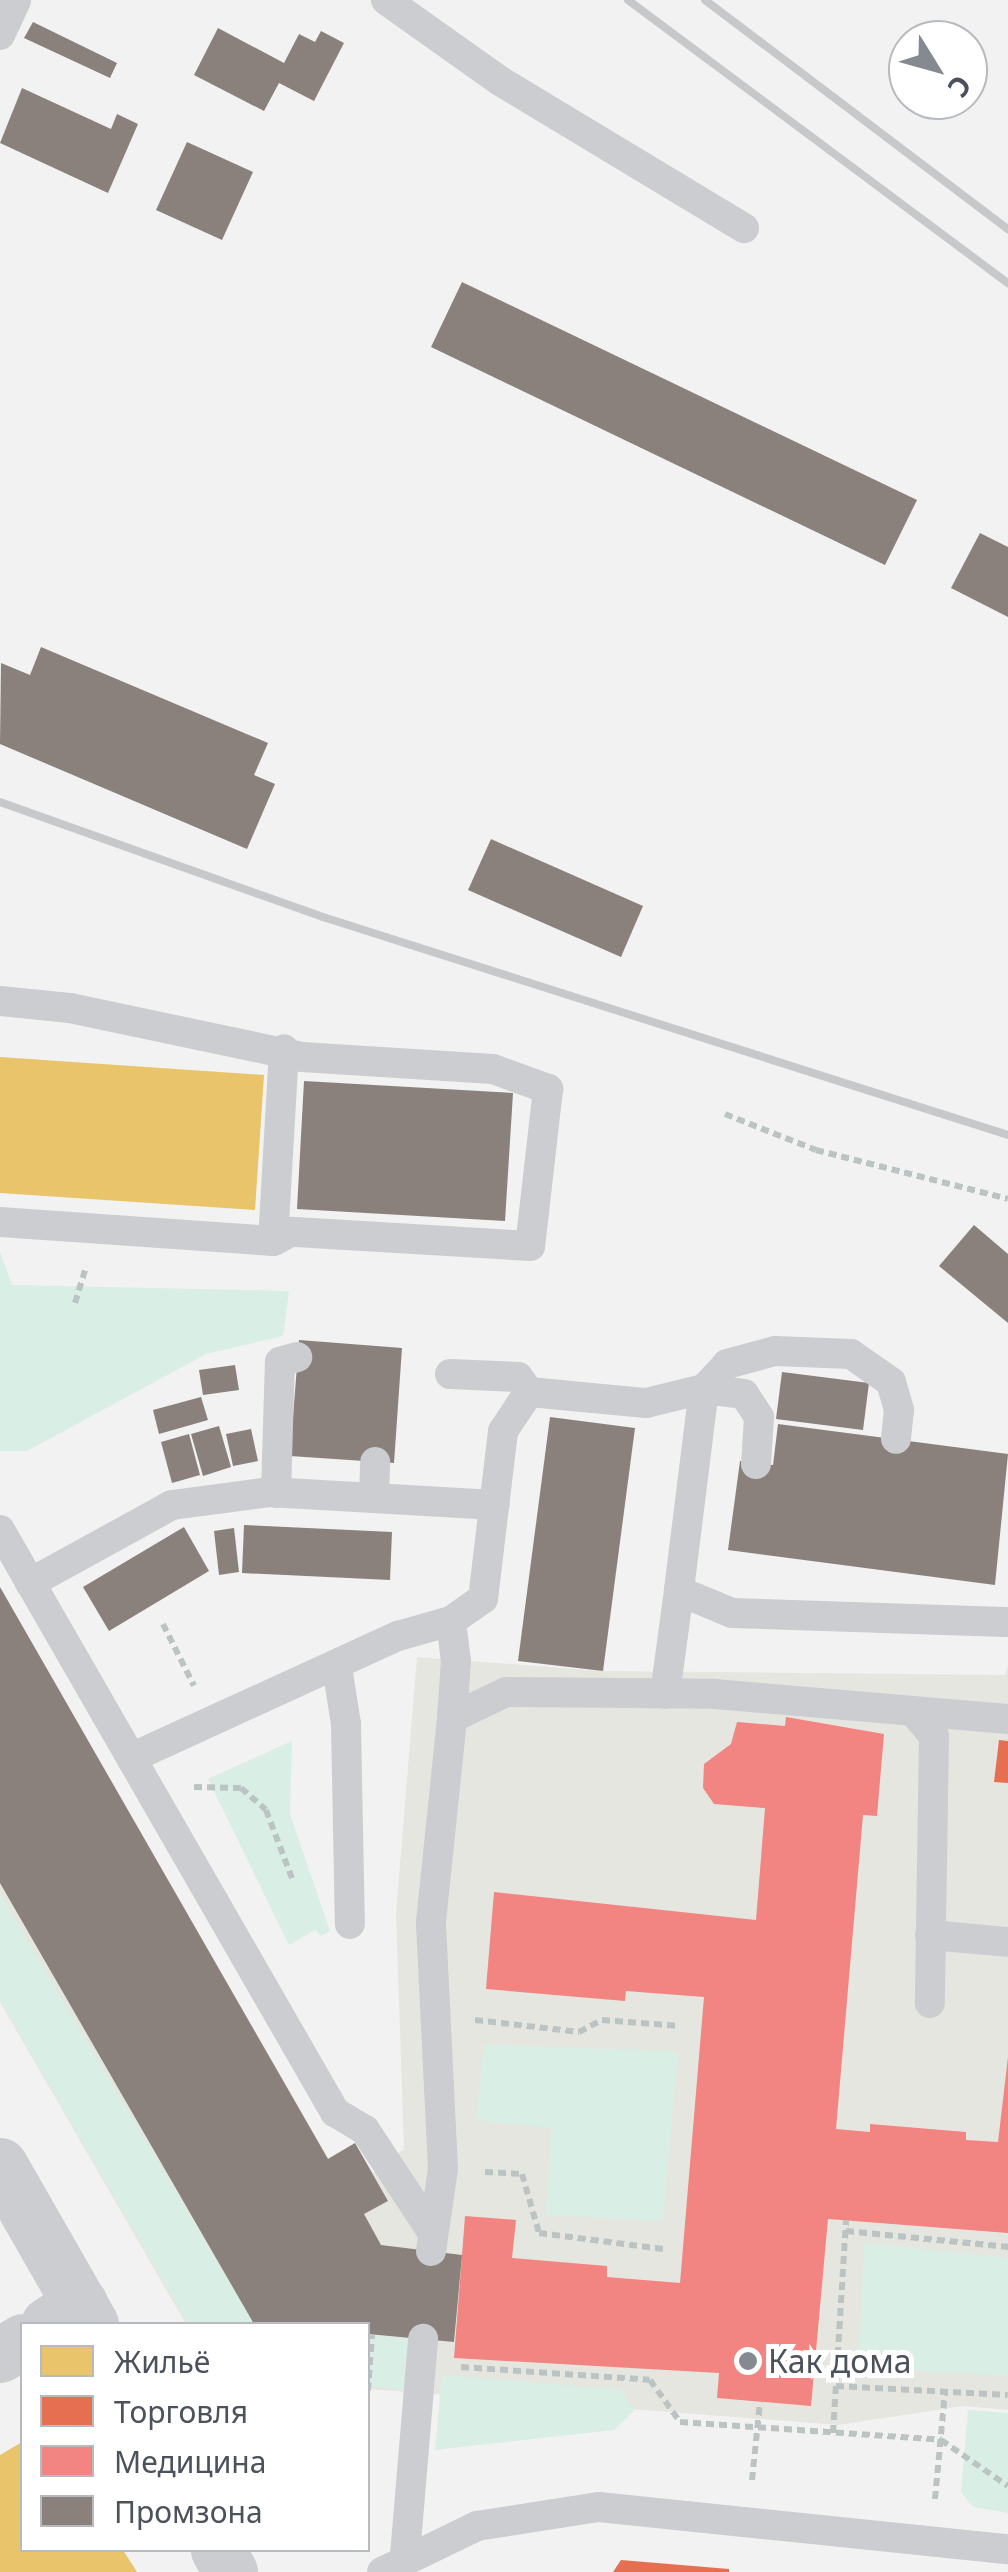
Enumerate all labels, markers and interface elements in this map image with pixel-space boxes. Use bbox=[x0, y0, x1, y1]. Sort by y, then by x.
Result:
north arrow bbox=[888, 20, 988, 120]
text: С bbox=[940, 68, 981, 105]
legend bbox=[20, 2322, 370, 2552]
text: Жильё bbox=[114, 2341, 210, 2382]
place label: Как дома bbox=[768, 2342, 912, 2380]
marker: Как дома bbox=[737, 2350, 759, 2372]
text: Торговля bbox=[114, 2391, 248, 2432]
text: Медицина bbox=[114, 2441, 266, 2482]
text: Промзона bbox=[114, 2491, 263, 2532]

